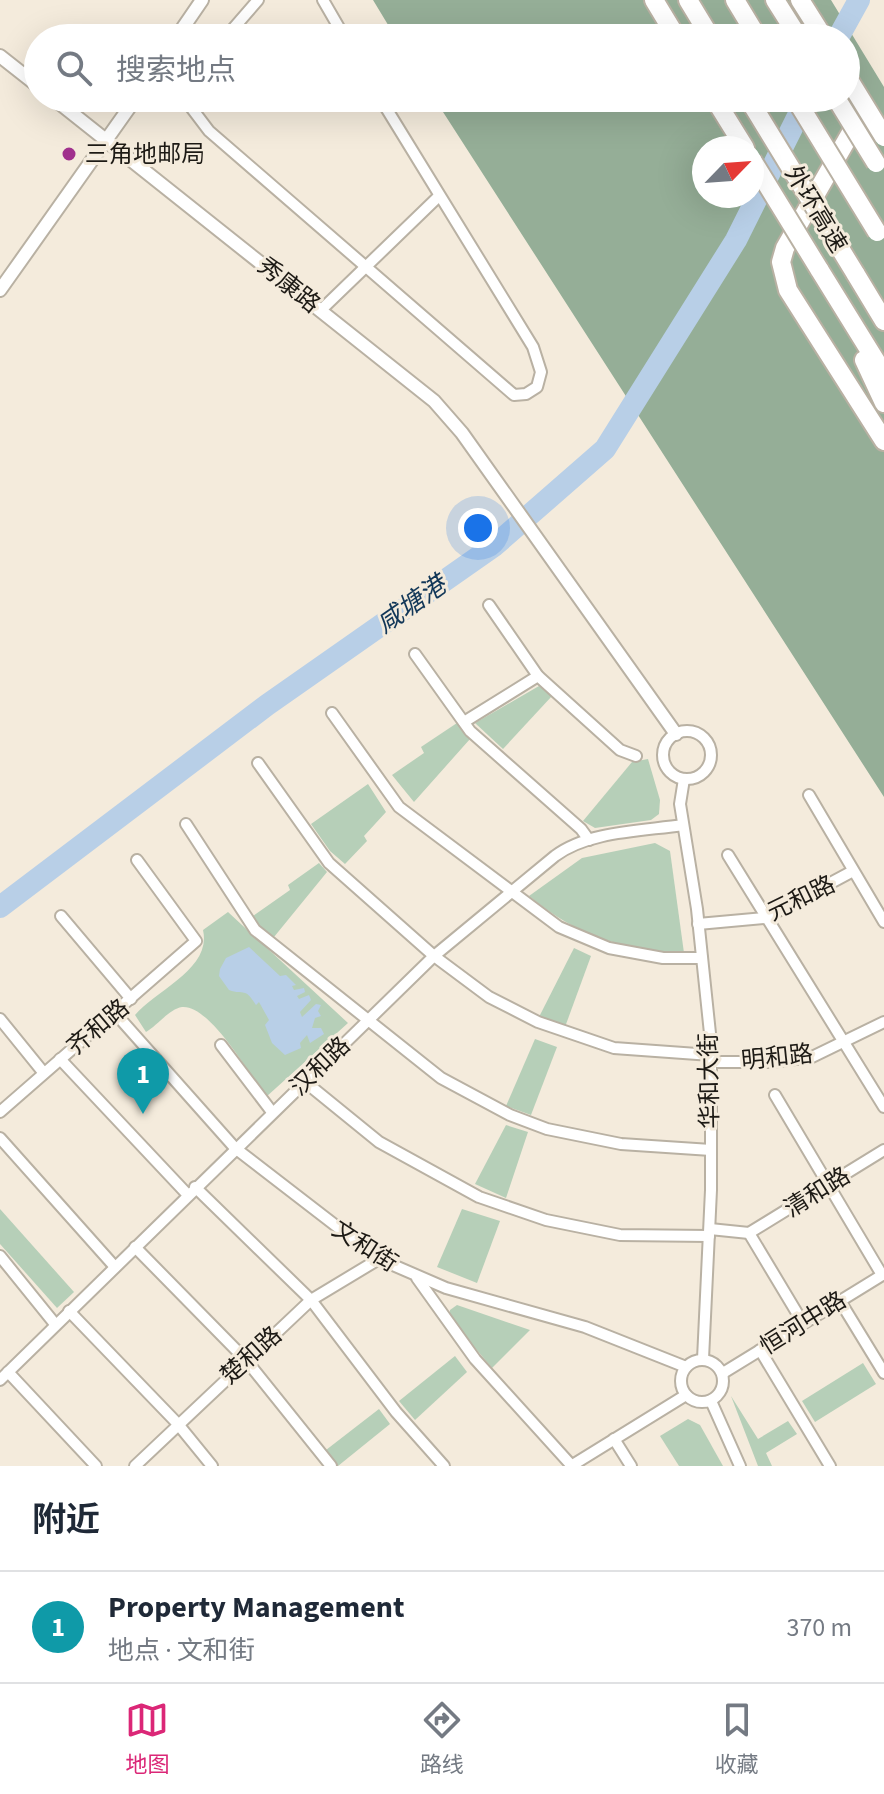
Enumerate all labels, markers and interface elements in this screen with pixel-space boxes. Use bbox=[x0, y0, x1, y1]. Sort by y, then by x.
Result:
search box bbox=[24, 24, 860, 112]
icon: search bbox=[52, 46, 96, 90]
text: 搜索地点 bbox=[116, 49, 236, 92]
north arrow bbox=[692, 136, 764, 208]
place label: 三角地邮局 bbox=[85, 137, 205, 172]
marker: 三角地邮局 bbox=[60, 145, 78, 163]
street label: 外环高速 bbox=[776, 159, 855, 259]
street label: 秀康路 bbox=[250, 249, 328, 322]
your location bbox=[458, 508, 498, 548]
water label: 咸塘港 bbox=[369, 565, 457, 642]
street label: 元和路 bbox=[761, 867, 841, 930]
street label: 齐和路 bbox=[59, 991, 137, 1064]
street label: 汉和路 bbox=[282, 1029, 358, 1104]
street label: 华和大街 bbox=[691, 1033, 728, 1129]
street label: 明和路 bbox=[739, 1036, 815, 1079]
pin: 1 bbox=[117, 1048, 169, 1114]
street label: 清和路 bbox=[777, 1159, 857, 1226]
street label: 文和街 bbox=[325, 1212, 404, 1281]
street label: 恒河中路 bbox=[753, 1283, 853, 1364]
street label: 楚和路 bbox=[213, 1318, 290, 1392]
text: 附近 bbox=[32, 1496, 100, 1545]
text: Property Management bbox=[108, 1586, 405, 1629]
text: 1 bbox=[51, 1609, 65, 1646]
text: 370 m bbox=[786, 1609, 852, 1646]
text: 地点 · 文和街 bbox=[108, 1632, 255, 1669]
tab: 地图 bbox=[125, 1698, 169, 1781]
tab: 路线 bbox=[420, 1698, 464, 1781]
tab: 收藏 bbox=[715, 1698, 759, 1781]

